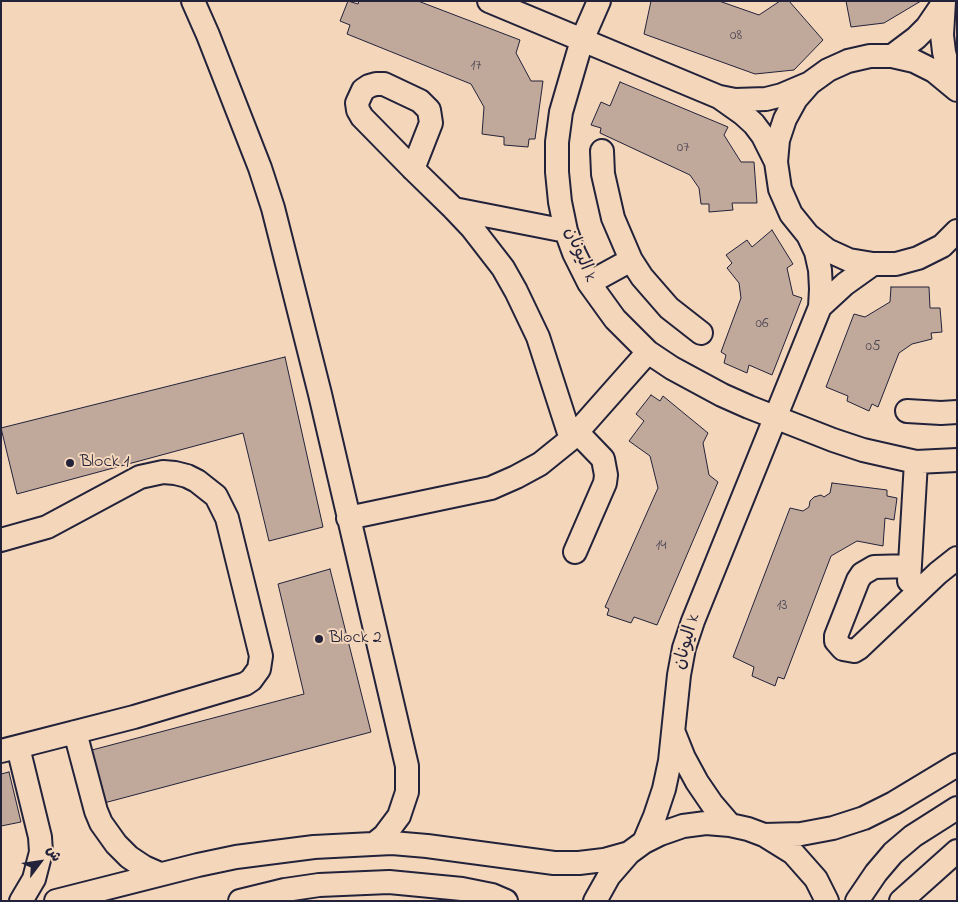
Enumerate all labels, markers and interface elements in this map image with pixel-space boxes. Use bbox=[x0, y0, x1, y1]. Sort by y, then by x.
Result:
house number: 08 bbox=[730, 28, 742, 46]
house number: 17 bbox=[471, 58, 481, 76]
house number: 07 bbox=[677, 140, 689, 158]
street label: اليونان k bbox=[558, 224, 600, 286]
house number: 06 bbox=[755, 316, 769, 334]
house number: 05 bbox=[865, 339, 881, 357]
place label: Block 1 bbox=[80, 452, 130, 474]
marker: Block 1 bbox=[64, 457, 76, 469]
house number: 14 bbox=[656, 538, 666, 556]
house number: 13 bbox=[777, 598, 787, 616]
street label: اليونان k bbox=[670, 612, 706, 672]
place label: Block 2 bbox=[329, 628, 382, 650]
marker: Block 2 bbox=[313, 633, 325, 645]
north arrow bbox=[15, 837, 65, 887]
text: ش bbox=[40, 842, 66, 866]

